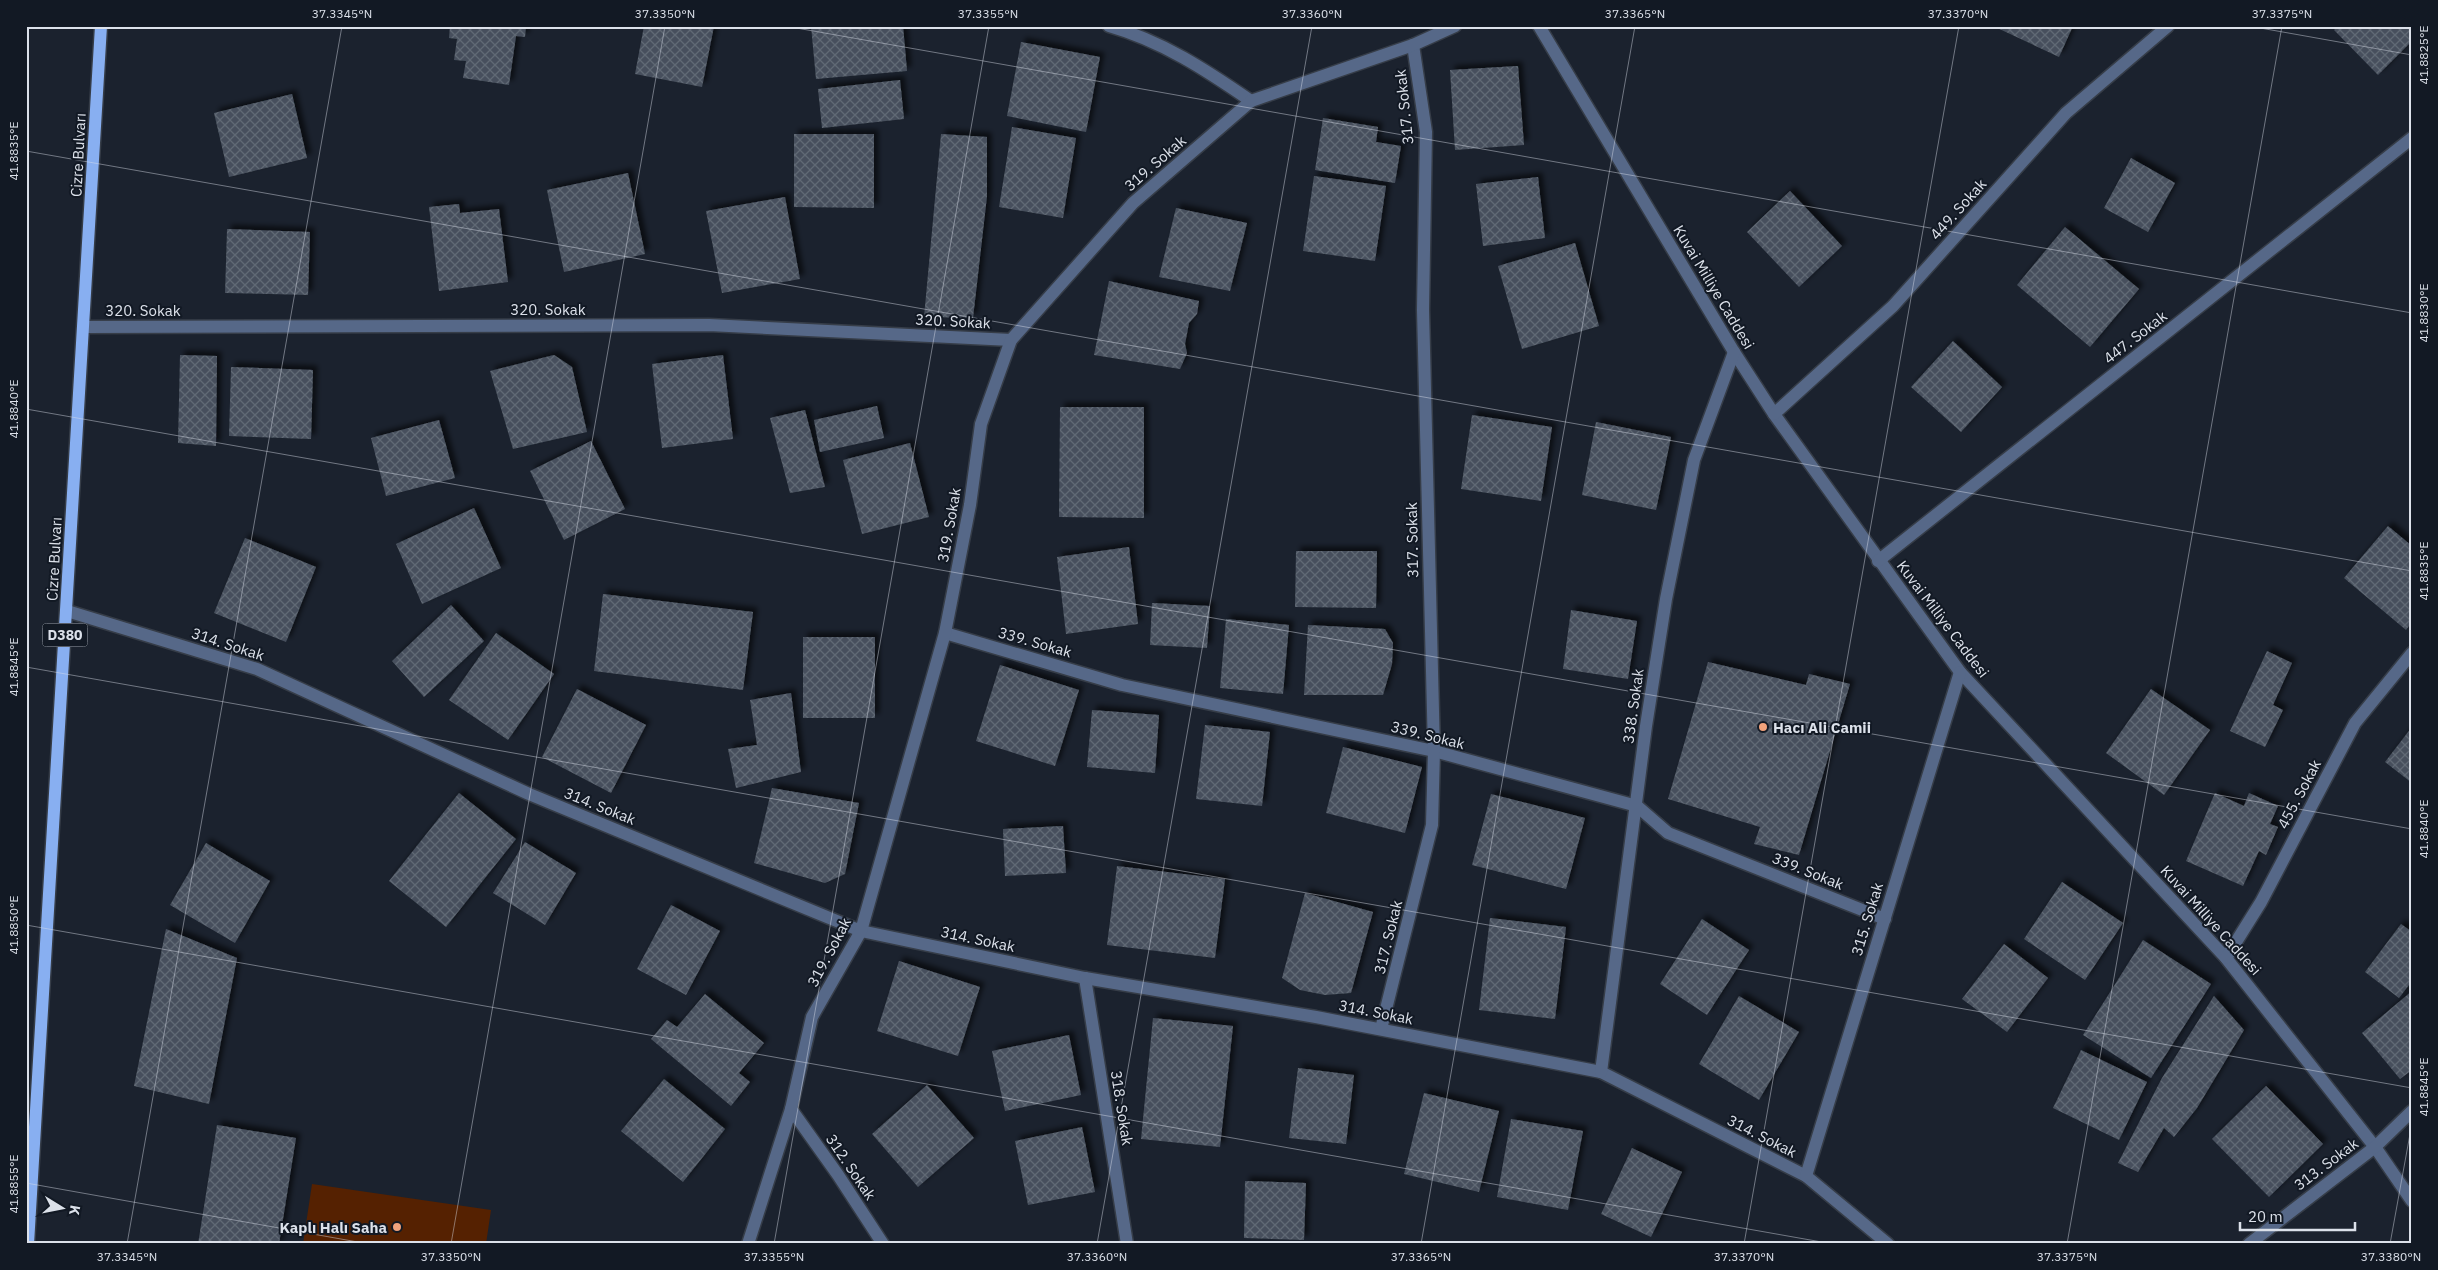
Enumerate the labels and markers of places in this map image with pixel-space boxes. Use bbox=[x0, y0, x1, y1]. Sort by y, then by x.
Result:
place label: Hacı Ali Camii bbox=[1773, 718, 1871, 737]
marker: Hacı Ali Camii bbox=[1757, 721, 1769, 733]
place label: Kaplı Halı Saha bbox=[280, 1218, 387, 1237]
marker: Kaplı Halı Saha bbox=[391, 1221, 403, 1233]

